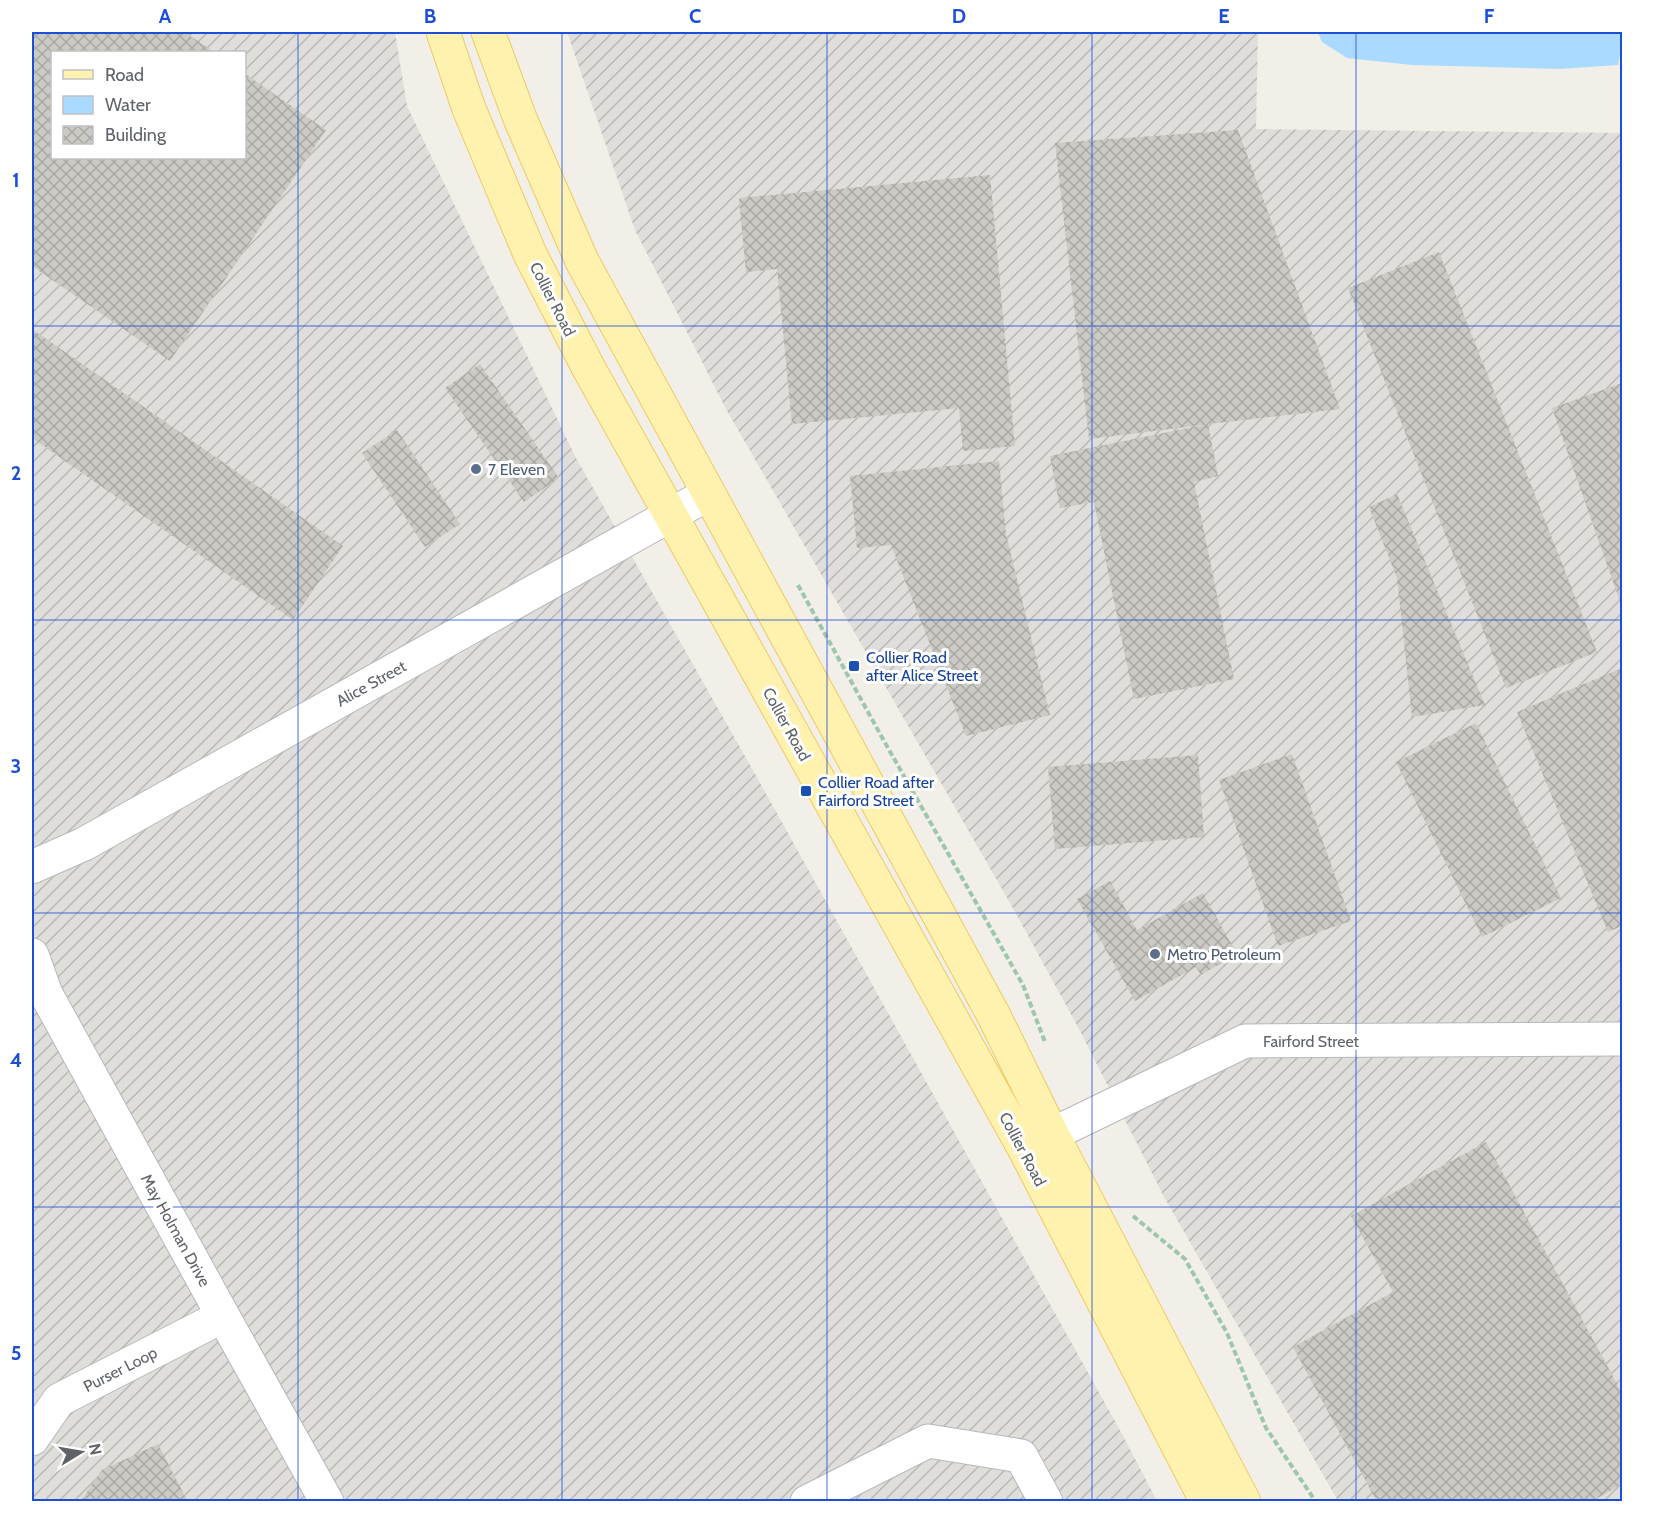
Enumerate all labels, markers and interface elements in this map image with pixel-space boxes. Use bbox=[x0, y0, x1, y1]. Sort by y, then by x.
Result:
text: A bbox=[159, 4, 172, 28]
text: B bbox=[424, 4, 436, 28]
text: C bbox=[689, 4, 701, 28]
text: D bbox=[952, 4, 966, 28]
text: E bbox=[1218, 4, 1230, 28]
text: F bbox=[1484, 4, 1495, 28]
legend bbox=[51, 51, 246, 159]
text: Road bbox=[105, 64, 144, 86]
text: Water bbox=[105, 94, 151, 116]
text: Building bbox=[105, 124, 167, 146]
text: 1 bbox=[12, 168, 20, 192]
street label: Collier Road bbox=[526, 259, 579, 340]
place label: 7 Eleven bbox=[488, 460, 545, 479]
text: 2 bbox=[11, 461, 21, 485]
marker: 7 Eleven bbox=[469, 462, 483, 476]
place label: Collier Road after Alice Street bbox=[866, 648, 979, 685]
street label: Alice Street bbox=[333, 656, 410, 710]
marker: Collier Road after Alice Street bbox=[847, 659, 861, 673]
street label: Collier Road bbox=[759, 684, 814, 764]
text: 3 bbox=[11, 754, 21, 778]
place label: Collier Road after Fairford Street bbox=[818, 773, 935, 810]
marker: Collier Road after Fairford Street bbox=[799, 784, 813, 798]
place label: Metro Petroleum bbox=[1167, 945, 1281, 964]
marker: Metro Petroleum bbox=[1148, 947, 1162, 961]
street label: Fairford Street bbox=[1263, 1032, 1360, 1051]
text: 4 bbox=[10, 1048, 22, 1072]
street label: Collier Road bbox=[995, 1109, 1050, 1189]
street label: May Holman Drive bbox=[137, 1171, 214, 1290]
text: 5 bbox=[11, 1341, 21, 1365]
street label: Purser Loop bbox=[80, 1343, 160, 1396]
north arrow bbox=[51, 1422, 111, 1482]
text: N bbox=[85, 1442, 106, 1457]

